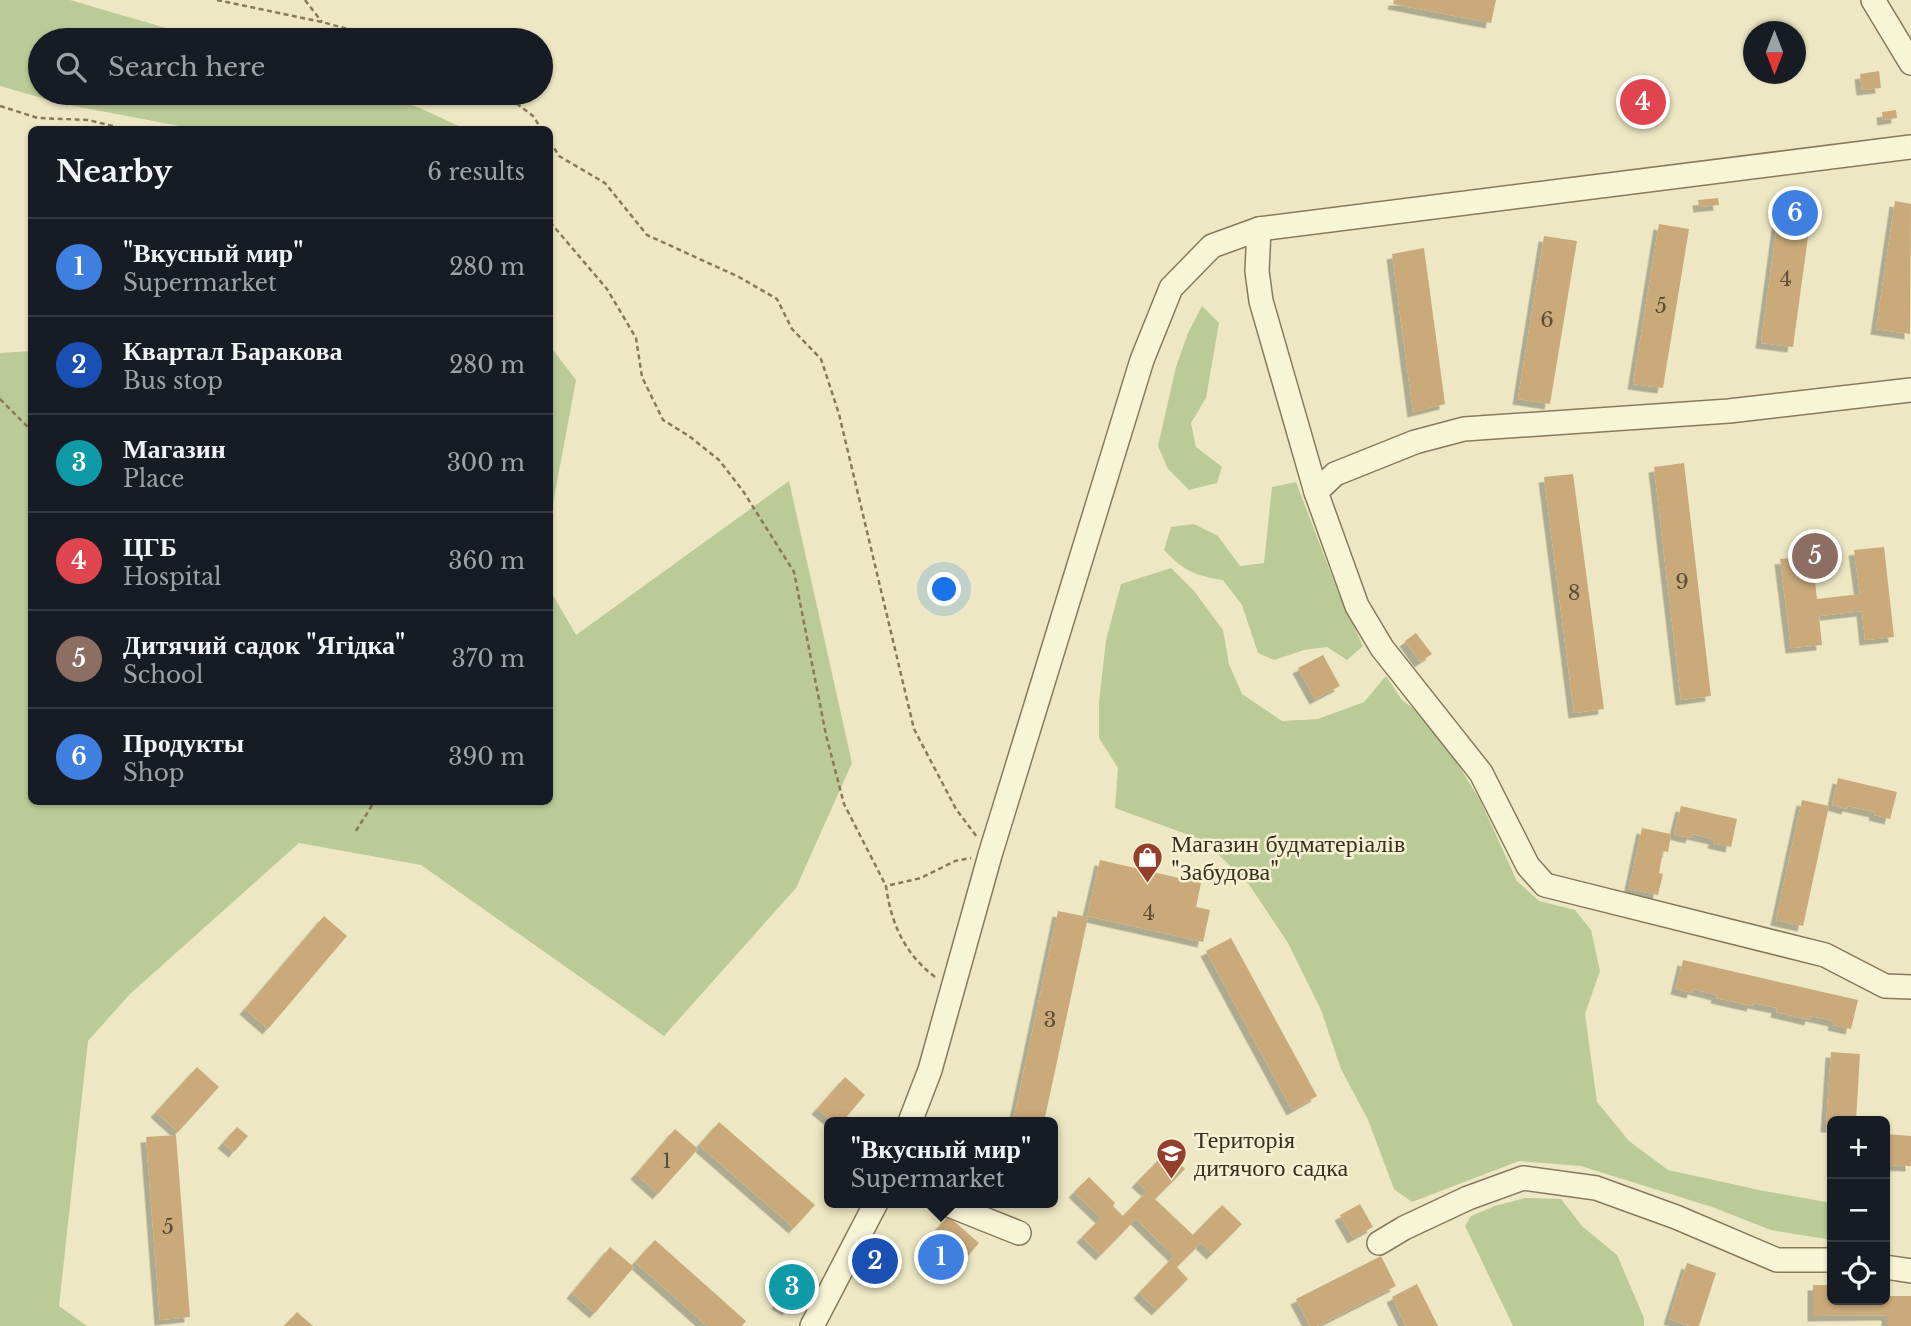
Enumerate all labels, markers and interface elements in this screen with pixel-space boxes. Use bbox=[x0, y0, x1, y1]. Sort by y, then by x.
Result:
north arrow bbox=[1743, 21, 1806, 84]
search box bbox=[28, 28, 553, 105]
icon: search bbox=[52, 48, 90, 86]
text: Search here bbox=[108, 51, 265, 83]
pin: 4 bbox=[1620, 76, 1666, 128]
text: Nearby bbox=[56, 153, 172, 190]
text: 6 results bbox=[427, 158, 525, 186]
pin: 6 bbox=[1772, 187, 1818, 239]
text: "Вкусный мир" bbox=[123, 237, 303, 269]
text: 1 bbox=[74, 253, 84, 281]
text: 280 m bbox=[449, 253, 525, 281]
house number: 4 bbox=[1780, 266, 1792, 292]
text: Supermarket bbox=[123, 269, 277, 297]
house number: 5 bbox=[1655, 293, 1667, 319]
house number: 6 bbox=[1540, 307, 1554, 333]
text: Квартал Баракова bbox=[123, 335, 343, 367]
text: 2 bbox=[72, 351, 86, 379]
text: 280 m bbox=[449, 351, 525, 379]
text: Bus stop bbox=[123, 367, 223, 395]
text: Магазин bbox=[123, 433, 226, 465]
text: 3 bbox=[72, 449, 86, 477]
text: 300 m bbox=[447, 449, 525, 477]
text: Place bbox=[123, 465, 185, 493]
pin: 5 bbox=[1792, 530, 1838, 582]
text: ЦГБ bbox=[123, 531, 177, 563]
text: 4 bbox=[71, 547, 87, 575]
text: 360 m bbox=[448, 547, 525, 575]
text: Hospital bbox=[123, 563, 222, 591]
house number: 9 bbox=[1675, 569, 1689, 595]
your location bbox=[927, 572, 961, 606]
house number: 8 bbox=[1568, 580, 1580, 606]
text: Дитячий садок "Ягідка" bbox=[123, 629, 405, 661]
text: 5 bbox=[72, 645, 86, 673]
text: 370 m bbox=[452, 645, 525, 673]
text: School bbox=[123, 661, 204, 689]
text: Продукты bbox=[123, 727, 244, 759]
text: 6 bbox=[71, 743, 87, 771]
text: 390 m bbox=[448, 743, 525, 771]
text: Shop bbox=[123, 759, 184, 787]
place label: Магазин будматеріалів "Забудова" bbox=[1171, 829, 1405, 886]
shop icon: Магазин будматеріалів "Забудова" bbox=[1131, 840, 1165, 884]
house number: 4 bbox=[1143, 900, 1155, 926]
house number: 3 bbox=[1044, 1007, 1056, 1033]
map controls bbox=[1827, 1116, 1890, 1305]
button: + bbox=[1827, 1116, 1890, 1179]
popup bbox=[824, 1117, 1058, 1208]
place label: Територія дитячого садка bbox=[1194, 1125, 1349, 1182]
text: "Вкусный мир" bbox=[851, 1133, 1031, 1165]
school or university icon: Територія дитячого садка bbox=[1154, 1136, 1188, 1180]
house number: 1 bbox=[662, 1148, 672, 1174]
text: Supermarket bbox=[851, 1165, 1004, 1193]
button: − bbox=[1827, 1179, 1890, 1242]
house number: 5 bbox=[162, 1214, 174, 1240]
pin: 1 bbox=[918, 1231, 964, 1283]
pin: 2 bbox=[852, 1235, 898, 1287]
button: locate bbox=[1827, 1242, 1890, 1305]
pin: 3 bbox=[769, 1261, 815, 1313]

